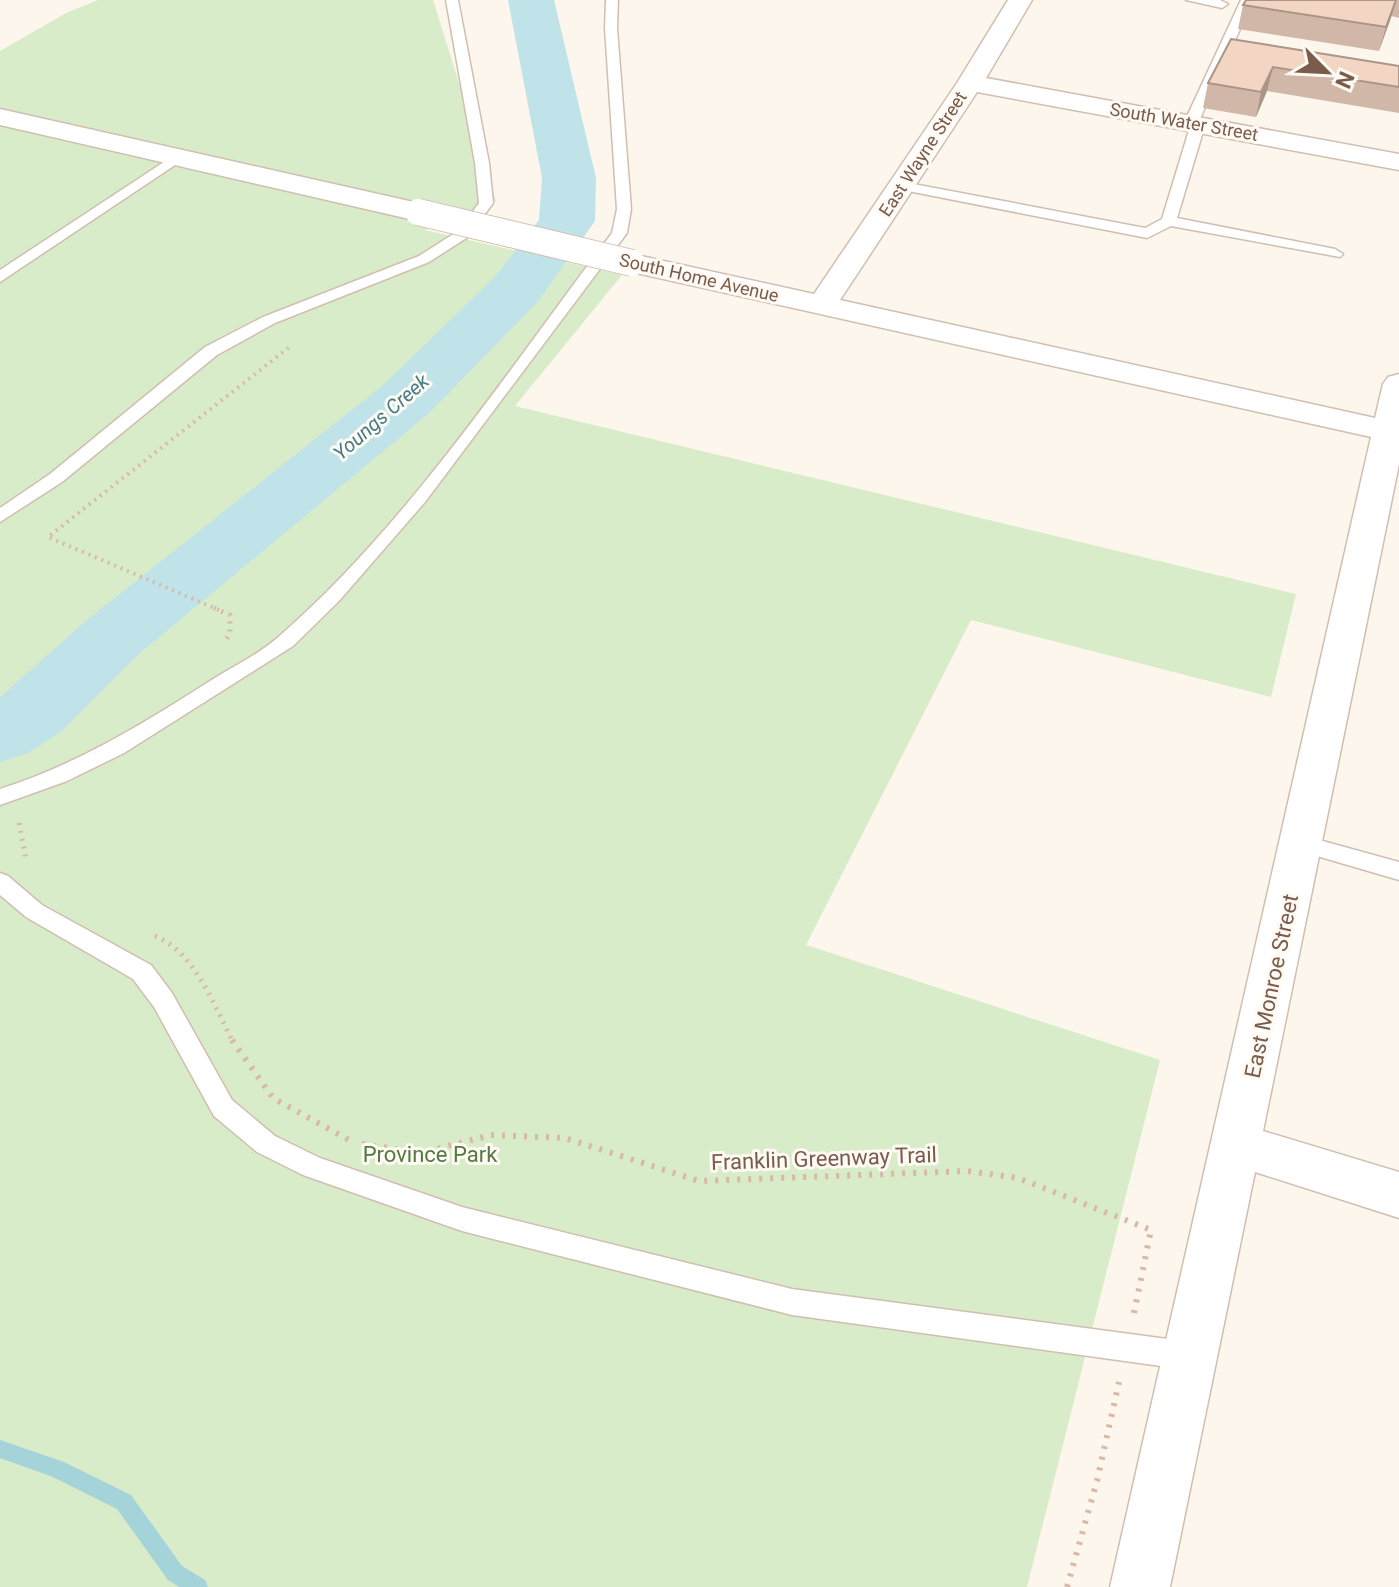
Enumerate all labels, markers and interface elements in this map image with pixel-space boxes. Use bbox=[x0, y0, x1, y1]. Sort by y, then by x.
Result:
north arrow bbox=[1287, 32, 1367, 112]
text: N bbox=[1330, 68, 1359, 92]
street label: East Wayne Street bbox=[874, 87, 971, 220]
street label: South Water Street bbox=[1108, 98, 1260, 145]
street label: South Home Avenue bbox=[617, 249, 781, 306]
water label: Youngs Creek bbox=[328, 368, 435, 465]
street label: East Monroe Street bbox=[1240, 892, 1303, 1080]
park label: Province Park bbox=[363, 1142, 498, 1167]
street label: Franklin Greenway Trail bbox=[711, 1142, 937, 1175]

